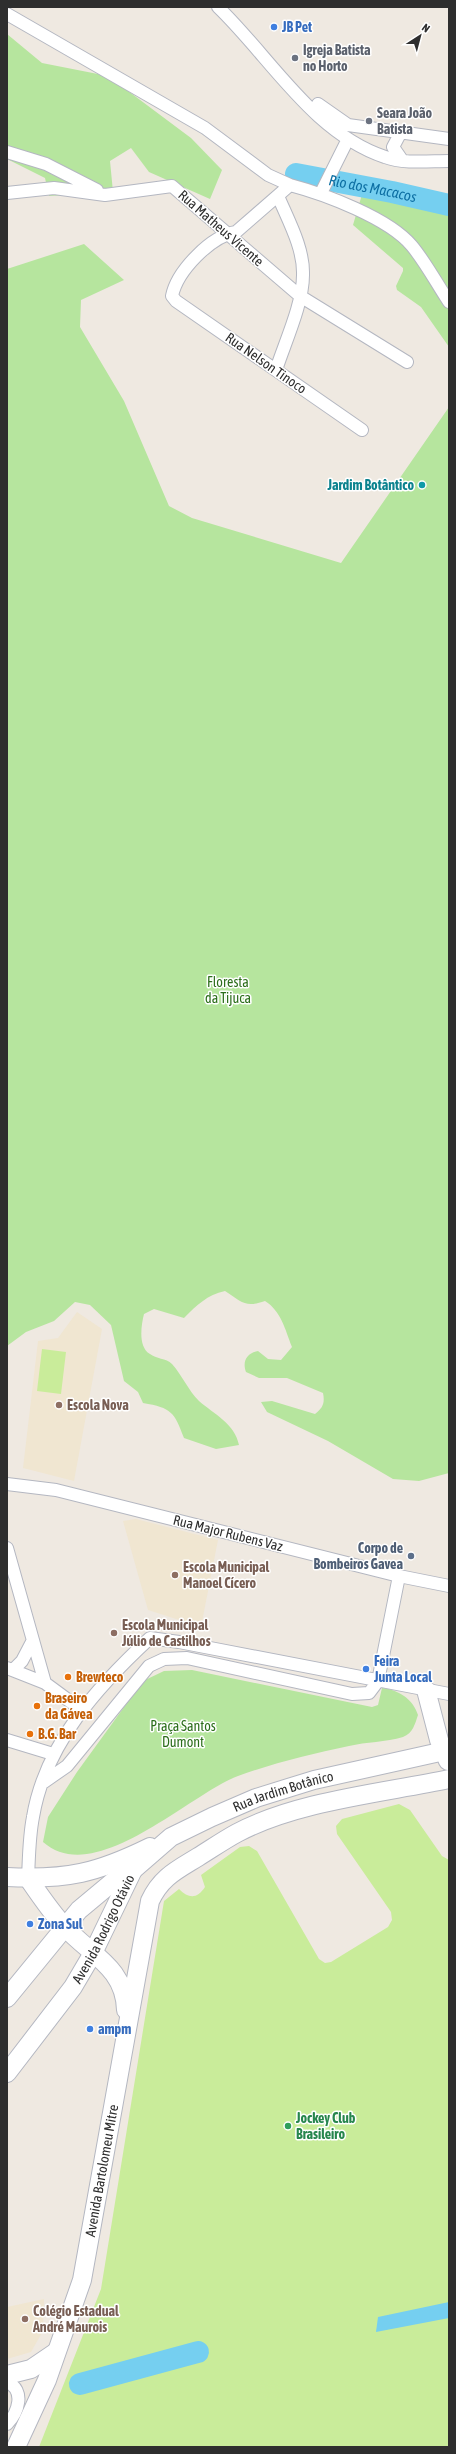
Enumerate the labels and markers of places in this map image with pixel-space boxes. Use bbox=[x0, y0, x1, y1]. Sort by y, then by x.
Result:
place label: JB Pet bbox=[281, 19, 312, 35]
marker: JB Pet bbox=[269, 22, 279, 32]
place label: Igreja Batista no Horto bbox=[303, 42, 371, 74]
marker: Igreja Batista no Horto bbox=[290, 53, 300, 63]
place label: Seara João Batista bbox=[377, 105, 433, 137]
marker: Seara João Batista bbox=[364, 116, 374, 126]
place label: Jardim Botântico bbox=[326, 477, 414, 493]
marker: Jardim Botântico bbox=[417, 480, 427, 490]
place label: Escola Nova bbox=[67, 1397, 129, 1413]
marker: Escola Nova bbox=[54, 1400, 64, 1410]
place label: Corpo de Bombeiros Gavea bbox=[313, 1540, 403, 1572]
marker: Corpo de Bombeiros Gavea bbox=[406, 1551, 416, 1561]
place label: Escola Municipal Manoel Cícero bbox=[183, 1559, 270, 1591]
marker: Escola Municipal Manoel Cícero bbox=[170, 1570, 180, 1580]
place label: Escola Municipal Júlio de Castilhos bbox=[121, 1617, 211, 1649]
marker: Escola Municipal Júlio de Castilhos bbox=[109, 1628, 119, 1638]
place label: Feira Junta Local bbox=[373, 1653, 432, 1685]
marker: Feira Junta Local bbox=[361, 1664, 371, 1674]
place label: Brewteco bbox=[76, 1669, 124, 1685]
marker: Brewteco bbox=[63, 1672, 73, 1682]
place label: Braseiro da Gávea bbox=[45, 1690, 93, 1722]
marker: Braseiro da Gávea bbox=[32, 1701, 42, 1711]
place label: B.G. Bar bbox=[38, 1726, 77, 1742]
marker: B.G. Bar bbox=[25, 1729, 35, 1739]
place label: Zona Sul bbox=[38, 1916, 83, 1932]
marker: Zona Sul bbox=[25, 1919, 35, 1929]
place label: ampm bbox=[98, 2021, 131, 2037]
marker: ampm bbox=[85, 2024, 95, 2034]
place label: Jockey Club Brasileiro bbox=[295, 2110, 356, 2142]
marker: Jockey Club Brasileiro bbox=[283, 2121, 293, 2131]
place label: Colégio Estadual André Maurois bbox=[32, 2303, 119, 2335]
marker: Colégio Estadual André Maurois bbox=[20, 2314, 30, 2324]

